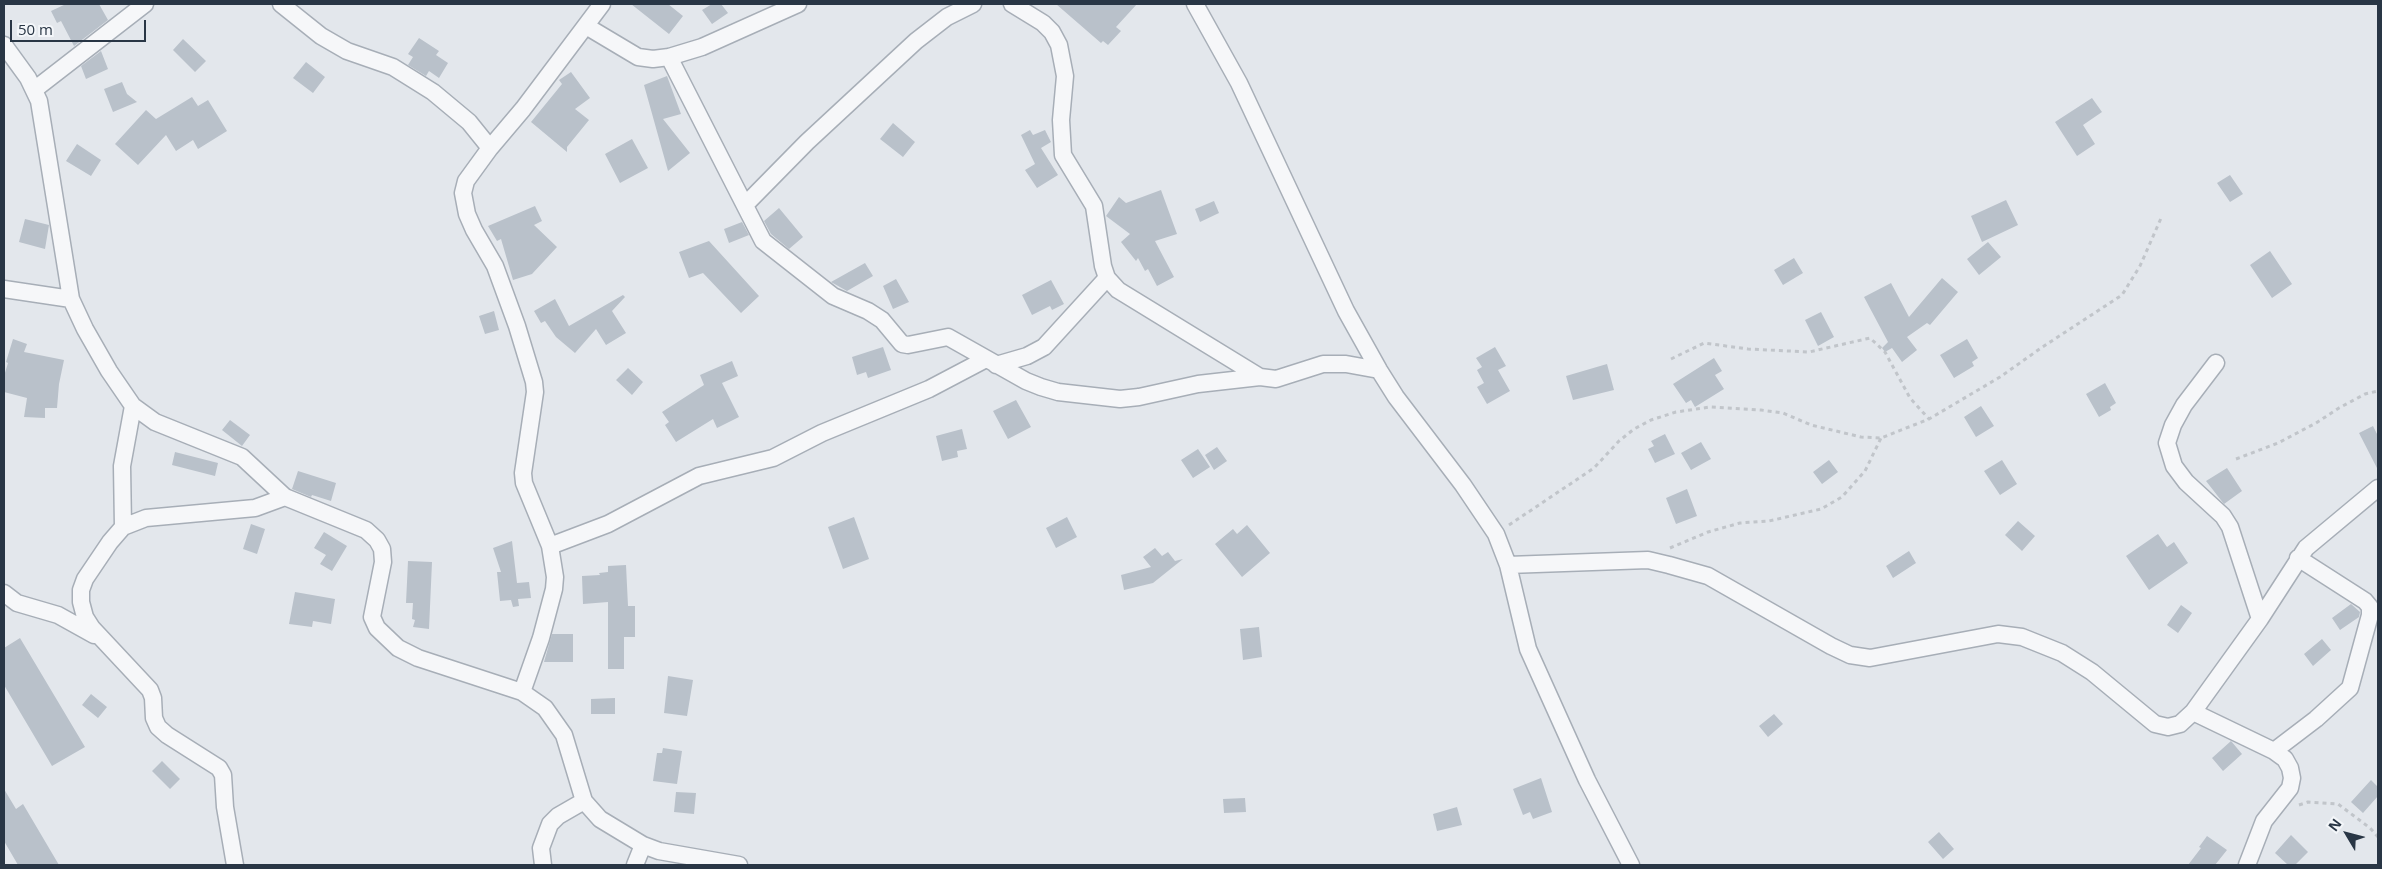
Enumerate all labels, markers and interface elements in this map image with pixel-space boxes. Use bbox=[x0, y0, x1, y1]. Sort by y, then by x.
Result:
scale bar bbox=[12, 10, 149, 42]
text: 50 m bbox=[18, 19, 53, 39]
north arrow bbox=[2322, 809, 2372, 859]
text: N bbox=[2324, 814, 2346, 835]

